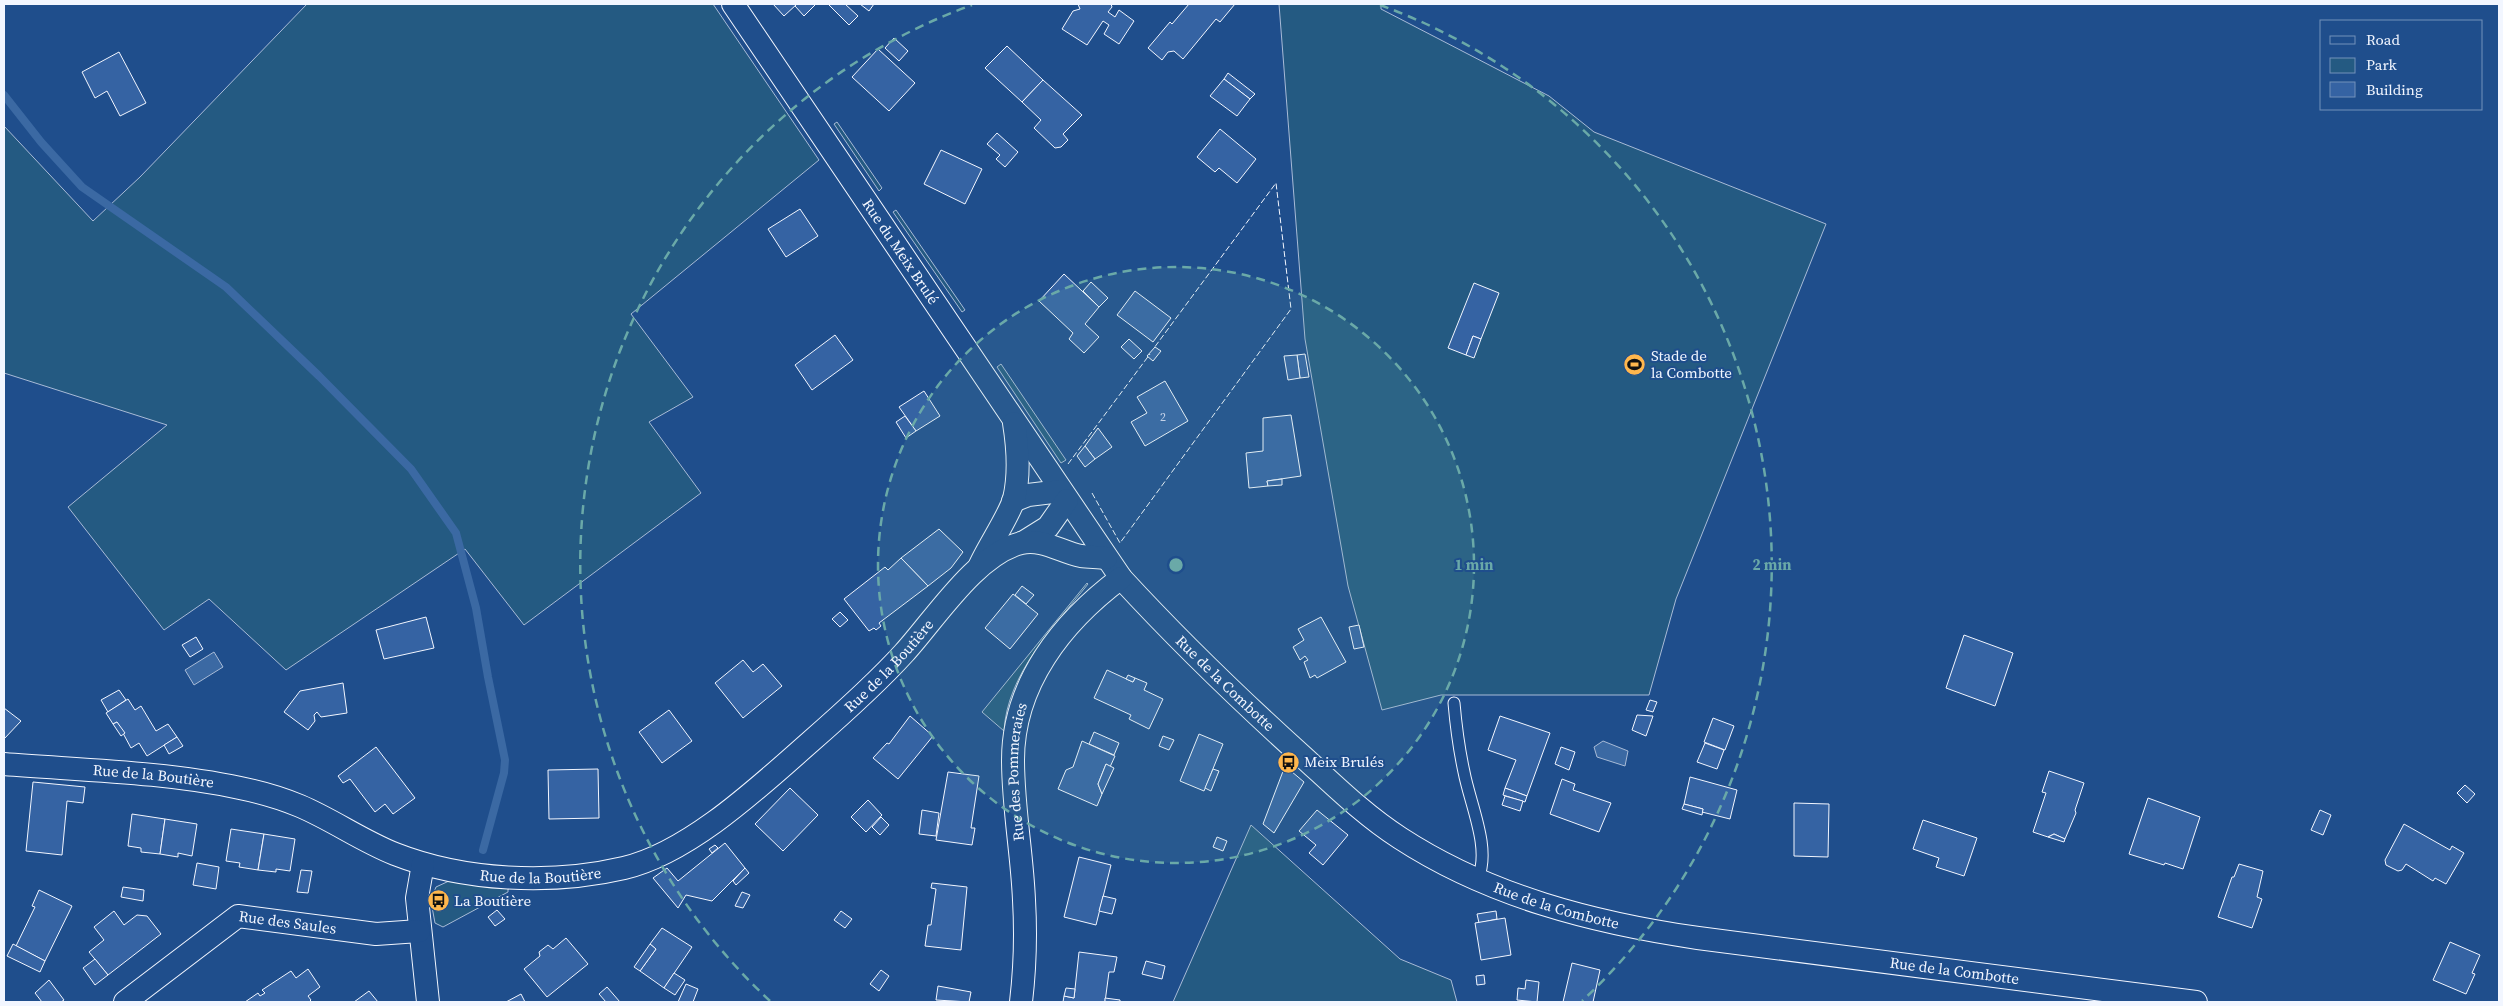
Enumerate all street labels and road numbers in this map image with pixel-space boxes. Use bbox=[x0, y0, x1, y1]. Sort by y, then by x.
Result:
street label: Rue du Meix Brulé bbox=[858, 194, 944, 309]
street label: Rue de la Boutière bbox=[839, 614, 938, 717]
street label: Rue de la Combotte bbox=[1171, 630, 1280, 736]
street label: Rue des Pommeraies bbox=[1002, 700, 1032, 842]
street label: Rue de la Boutière bbox=[92, 759, 216, 793]
street label: Rue de la Boutière bbox=[479, 862, 603, 888]
street label: Rue de la Combotte bbox=[1491, 876, 1621, 934]
street label: Rue des Saules bbox=[238, 905, 338, 939]
street label: Rue de la Combotte bbox=[1889, 952, 2021, 989]

